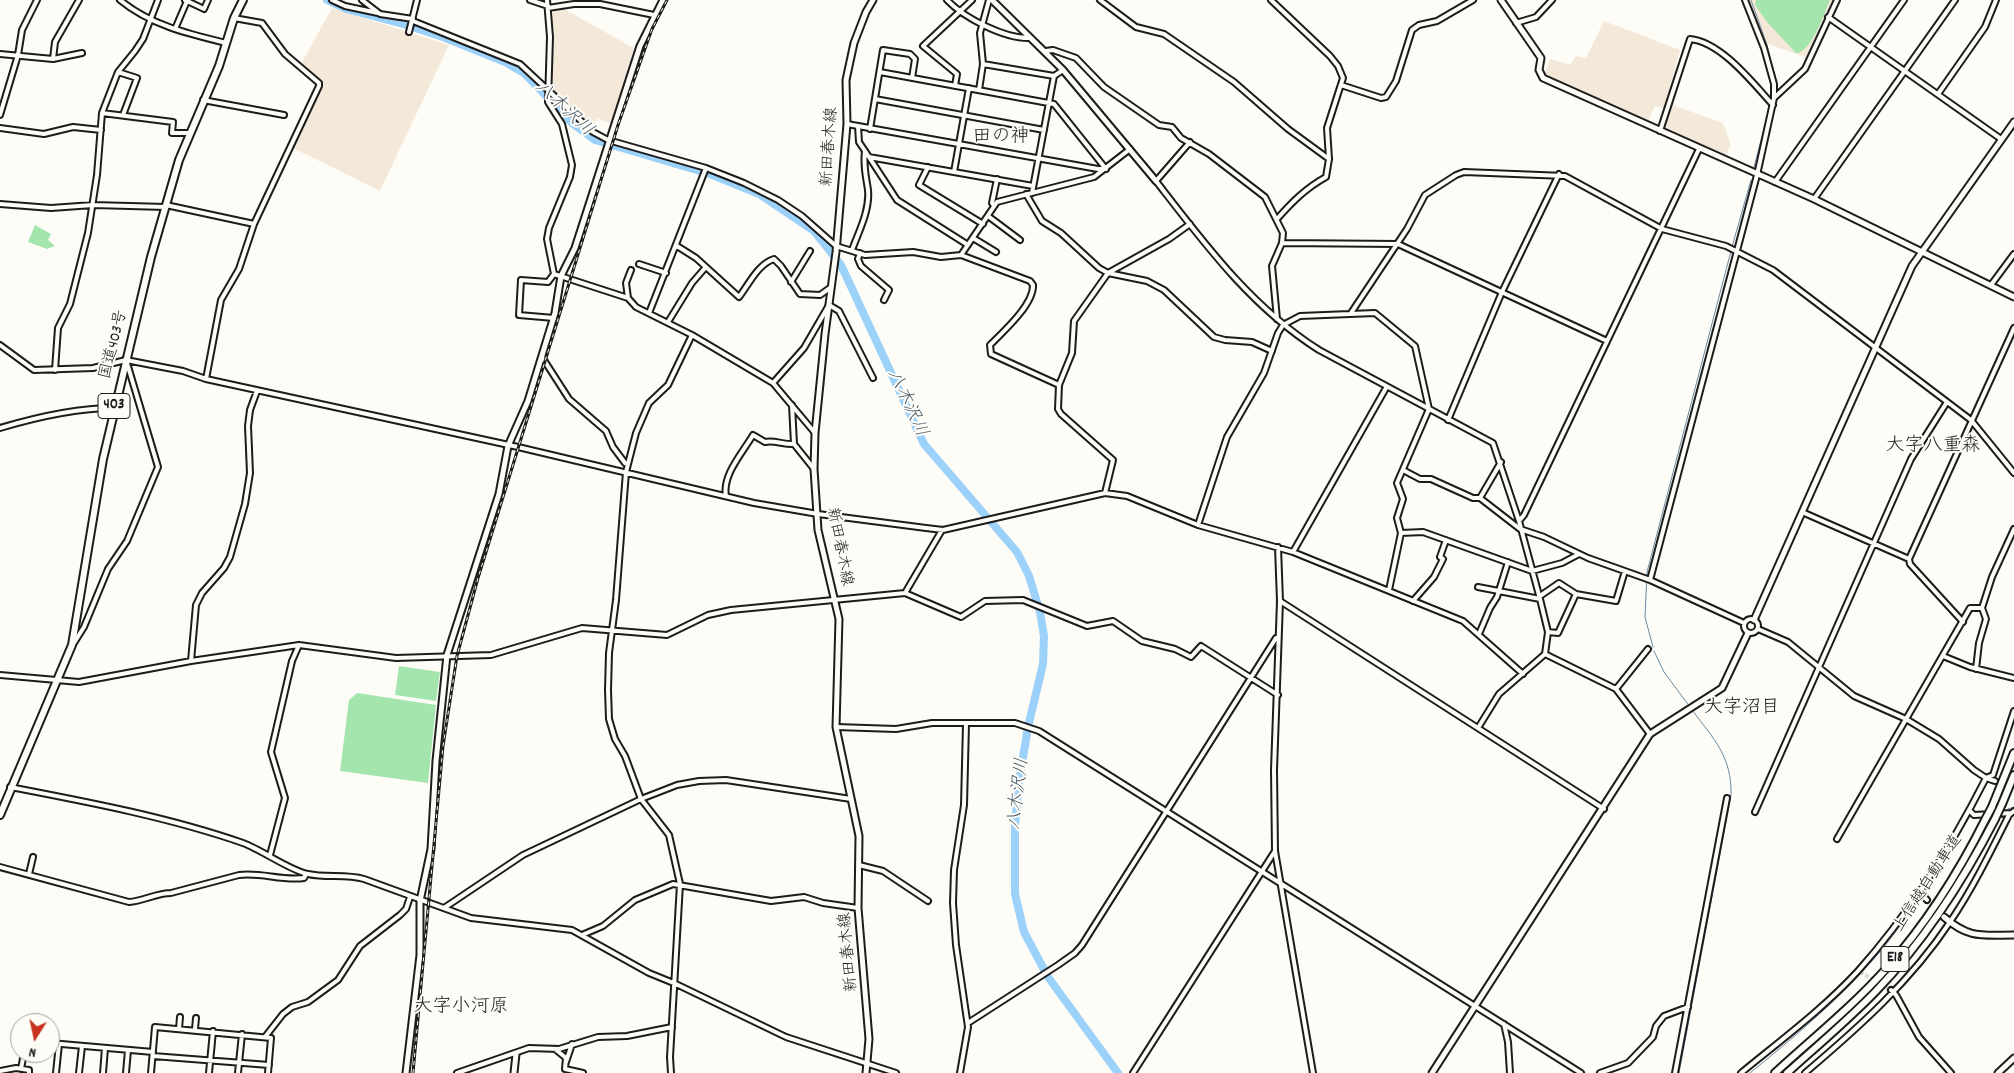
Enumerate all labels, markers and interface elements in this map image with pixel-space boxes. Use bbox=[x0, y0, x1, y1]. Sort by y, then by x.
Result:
water label: 八木沢川 bbox=[529, 78, 597, 142]
street label: 新田春木線 bbox=[819, 106, 843, 188]
district label: 田の神 bbox=[973, 127, 1029, 149]
street label: 国道403号 bbox=[97, 308, 133, 382]
water label: 八木沢川 bbox=[881, 367, 931, 441]
road number: 403 bbox=[98, 394, 130, 418]
district label: 大字八重森 bbox=[1886, 436, 1980, 458]
street label: 新田春木線 bbox=[821, 506, 855, 588]
district label: 大字沼目 bbox=[1704, 698, 1780, 720]
water label: 八木沢川 bbox=[1005, 757, 1035, 831]
street label: 上信越自動車道 bbox=[1890, 832, 1968, 936]
street label: 新田春木線 bbox=[837, 911, 863, 993]
road number: E18 bbox=[1881, 946, 1909, 972]
district label: 大字小河原 bbox=[414, 997, 508, 1019]
north arrow bbox=[10, 1013, 60, 1063]
text: N bbox=[27, 1041, 38, 1062]

